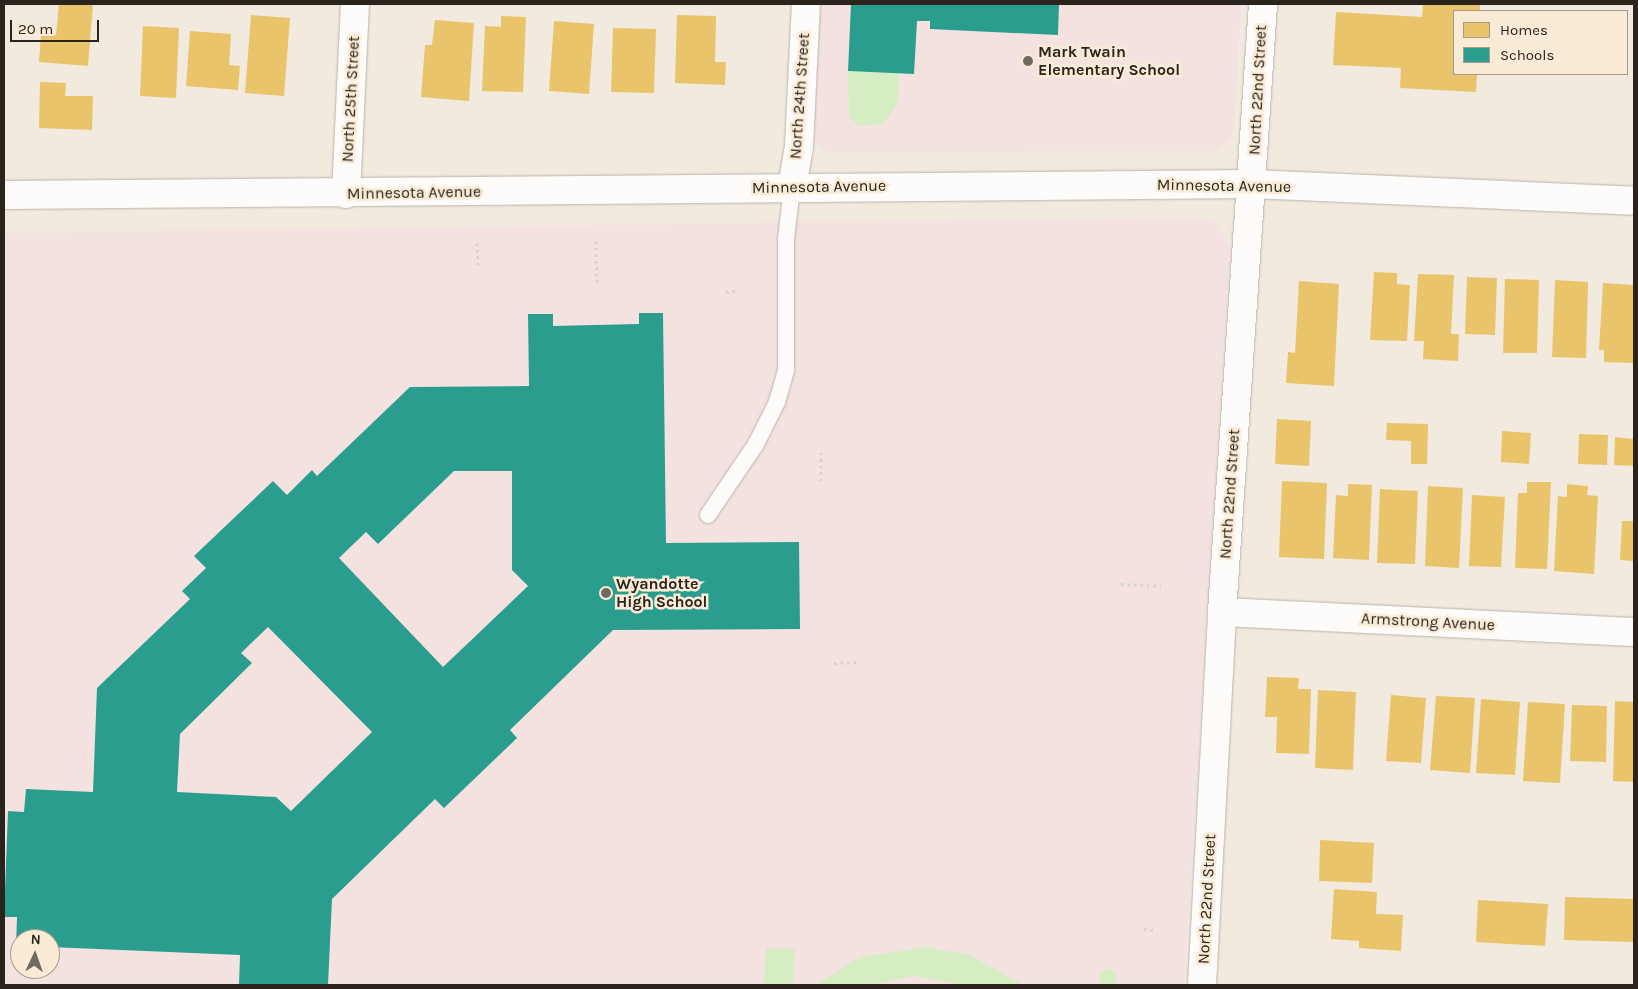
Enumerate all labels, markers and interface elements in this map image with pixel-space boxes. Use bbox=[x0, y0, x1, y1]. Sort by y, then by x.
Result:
scale bar bbox=[12, 10, 101, 42]
legend bbox=[1453, 10, 1628, 75]
text: 20 m bbox=[18, 20, 53, 38]
text: Homes bbox=[1500, 21, 1548, 39]
street label: North 22nd Street bbox=[1245, 24, 1271, 156]
street label: North 24th Street bbox=[786, 32, 814, 160]
street label: North 25th Street bbox=[338, 35, 364, 163]
place label: Mark Twain Elementary School bbox=[1038, 42, 1180, 80]
text: Schools bbox=[1500, 46, 1554, 64]
marker: Mark Twain Elementary School bbox=[1022, 55, 1034, 67]
street label: Minnesota Avenue bbox=[1157, 175, 1291, 197]
street label: Minnesota Avenue bbox=[752, 176, 886, 198]
street label: Minnesota Avenue bbox=[347, 182, 481, 204]
street label: North 22nd Street bbox=[1216, 428, 1244, 560]
place label: Wyandotte High School bbox=[616, 574, 707, 612]
marker: Wyandotte High School bbox=[600, 587, 612, 599]
street label: Armstrong Avenue bbox=[1361, 609, 1495, 635]
street label: North 22nd Street bbox=[1194, 833, 1220, 965]
north arrow bbox=[10, 929, 60, 979]
text: N bbox=[30, 931, 41, 948]

